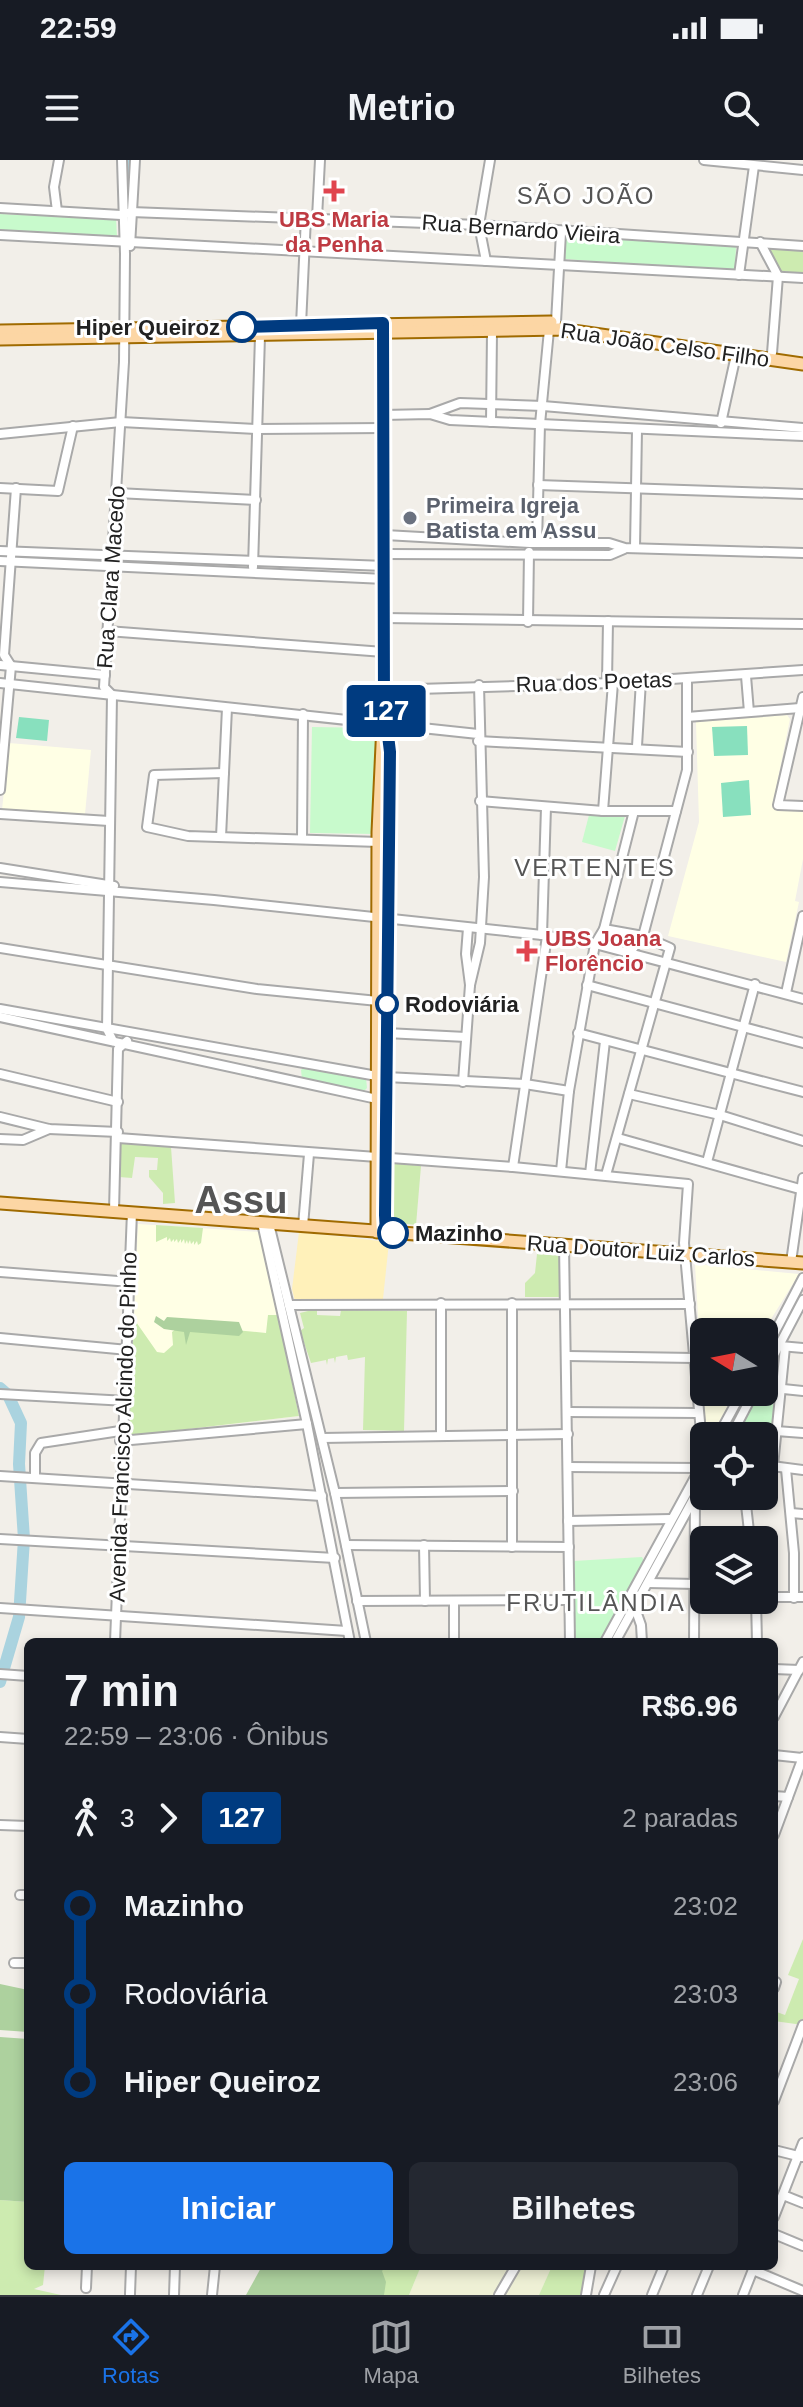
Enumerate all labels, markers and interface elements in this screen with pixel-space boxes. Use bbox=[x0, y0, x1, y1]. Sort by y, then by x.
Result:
text: 22:59 bbox=[40, 11, 117, 44]
icon: menu bbox=[40, 86, 84, 130]
icon: search bbox=[719, 86, 763, 130]
text: Metrio bbox=[348, 87, 456, 128]
marker: UBS Maria da Penha bbox=[323, 180, 345, 202]
district label: SÃO JOÃO bbox=[517, 182, 655, 209]
place label: UBS Maria da Penha bbox=[279, 207, 390, 257]
street label: Rua Bernardo Vieira bbox=[421, 210, 622, 248]
marker: Hiper Queiroz bbox=[227, 312, 257, 342]
place label: Hiper Queiroz bbox=[76, 315, 220, 340]
street label: Rua João Celso Filho bbox=[559, 318, 771, 372]
street label: Rua Clara Macedo bbox=[92, 485, 130, 669]
place label: Primeira Igreja Batista em Assu bbox=[426, 493, 596, 543]
marker: Primeira Igreja Batista em Assu bbox=[401, 509, 419, 527]
street label: Rua dos Poetas bbox=[515, 667, 673, 697]
line badge: 127 bbox=[340, 685, 432, 737]
text: 127 bbox=[363, 695, 409, 726]
district label: VERTENTES bbox=[514, 854, 676, 881]
place label: UBS Joana Florêncio bbox=[545, 926, 662, 976]
marker: UBS Joana Florêncio bbox=[516, 940, 538, 962]
place label: Rodoviária bbox=[405, 992, 519, 1017]
marker: Rodoviária bbox=[376, 993, 398, 1015]
district label: Assu bbox=[195, 1179, 287, 1221]
marker: Mazinho bbox=[378, 1218, 408, 1248]
place label: Mazinho bbox=[415, 1221, 503, 1246]
street label: Rua Doutor Luiz Carlos bbox=[526, 1231, 756, 1271]
street label: Avenida Francisco Alcindo do Pinho bbox=[104, 1251, 142, 1603]
north arrow bbox=[690, 1318, 778, 1406]
map controls bbox=[690, 1318, 778, 1614]
button: locate bbox=[690, 1422, 778, 1510]
button: layers bbox=[690, 1526, 778, 1614]
district label: FRUTILÂNDIA bbox=[506, 1589, 686, 1616]
text: 7 min bbox=[64, 1666, 179, 1715]
text: R$6.96 bbox=[641, 1689, 738, 1722]
text: 22:59 – 23:06 · Ônibus bbox=[64, 1721, 329, 1751]
icon: walk bbox=[64, 1796, 108, 1840]
icon: forward bbox=[146, 1796, 190, 1840]
text: 127 bbox=[218, 1802, 265, 1833]
text: 3 bbox=[120, 1803, 134, 1833]
text: 2 paradas bbox=[622, 1803, 738, 1833]
text: Mazinho bbox=[124, 1889, 244, 1922]
text: 23:02 bbox=[673, 1891, 738, 1921]
text: Rodoviária bbox=[124, 1977, 267, 2010]
text: 23:03 bbox=[673, 1979, 738, 2009]
text: Hiper Queiroz bbox=[124, 2065, 321, 2098]
text: 23:06 bbox=[673, 2067, 738, 2097]
button: Iniciar bbox=[64, 2162, 393, 2254]
button: Bilhetes bbox=[409, 2162, 738, 2254]
tab: Rotas bbox=[102, 2315, 160, 2389]
tab: Mapa bbox=[364, 2315, 419, 2389]
tab: Bilhetes bbox=[623, 2315, 701, 2389]

